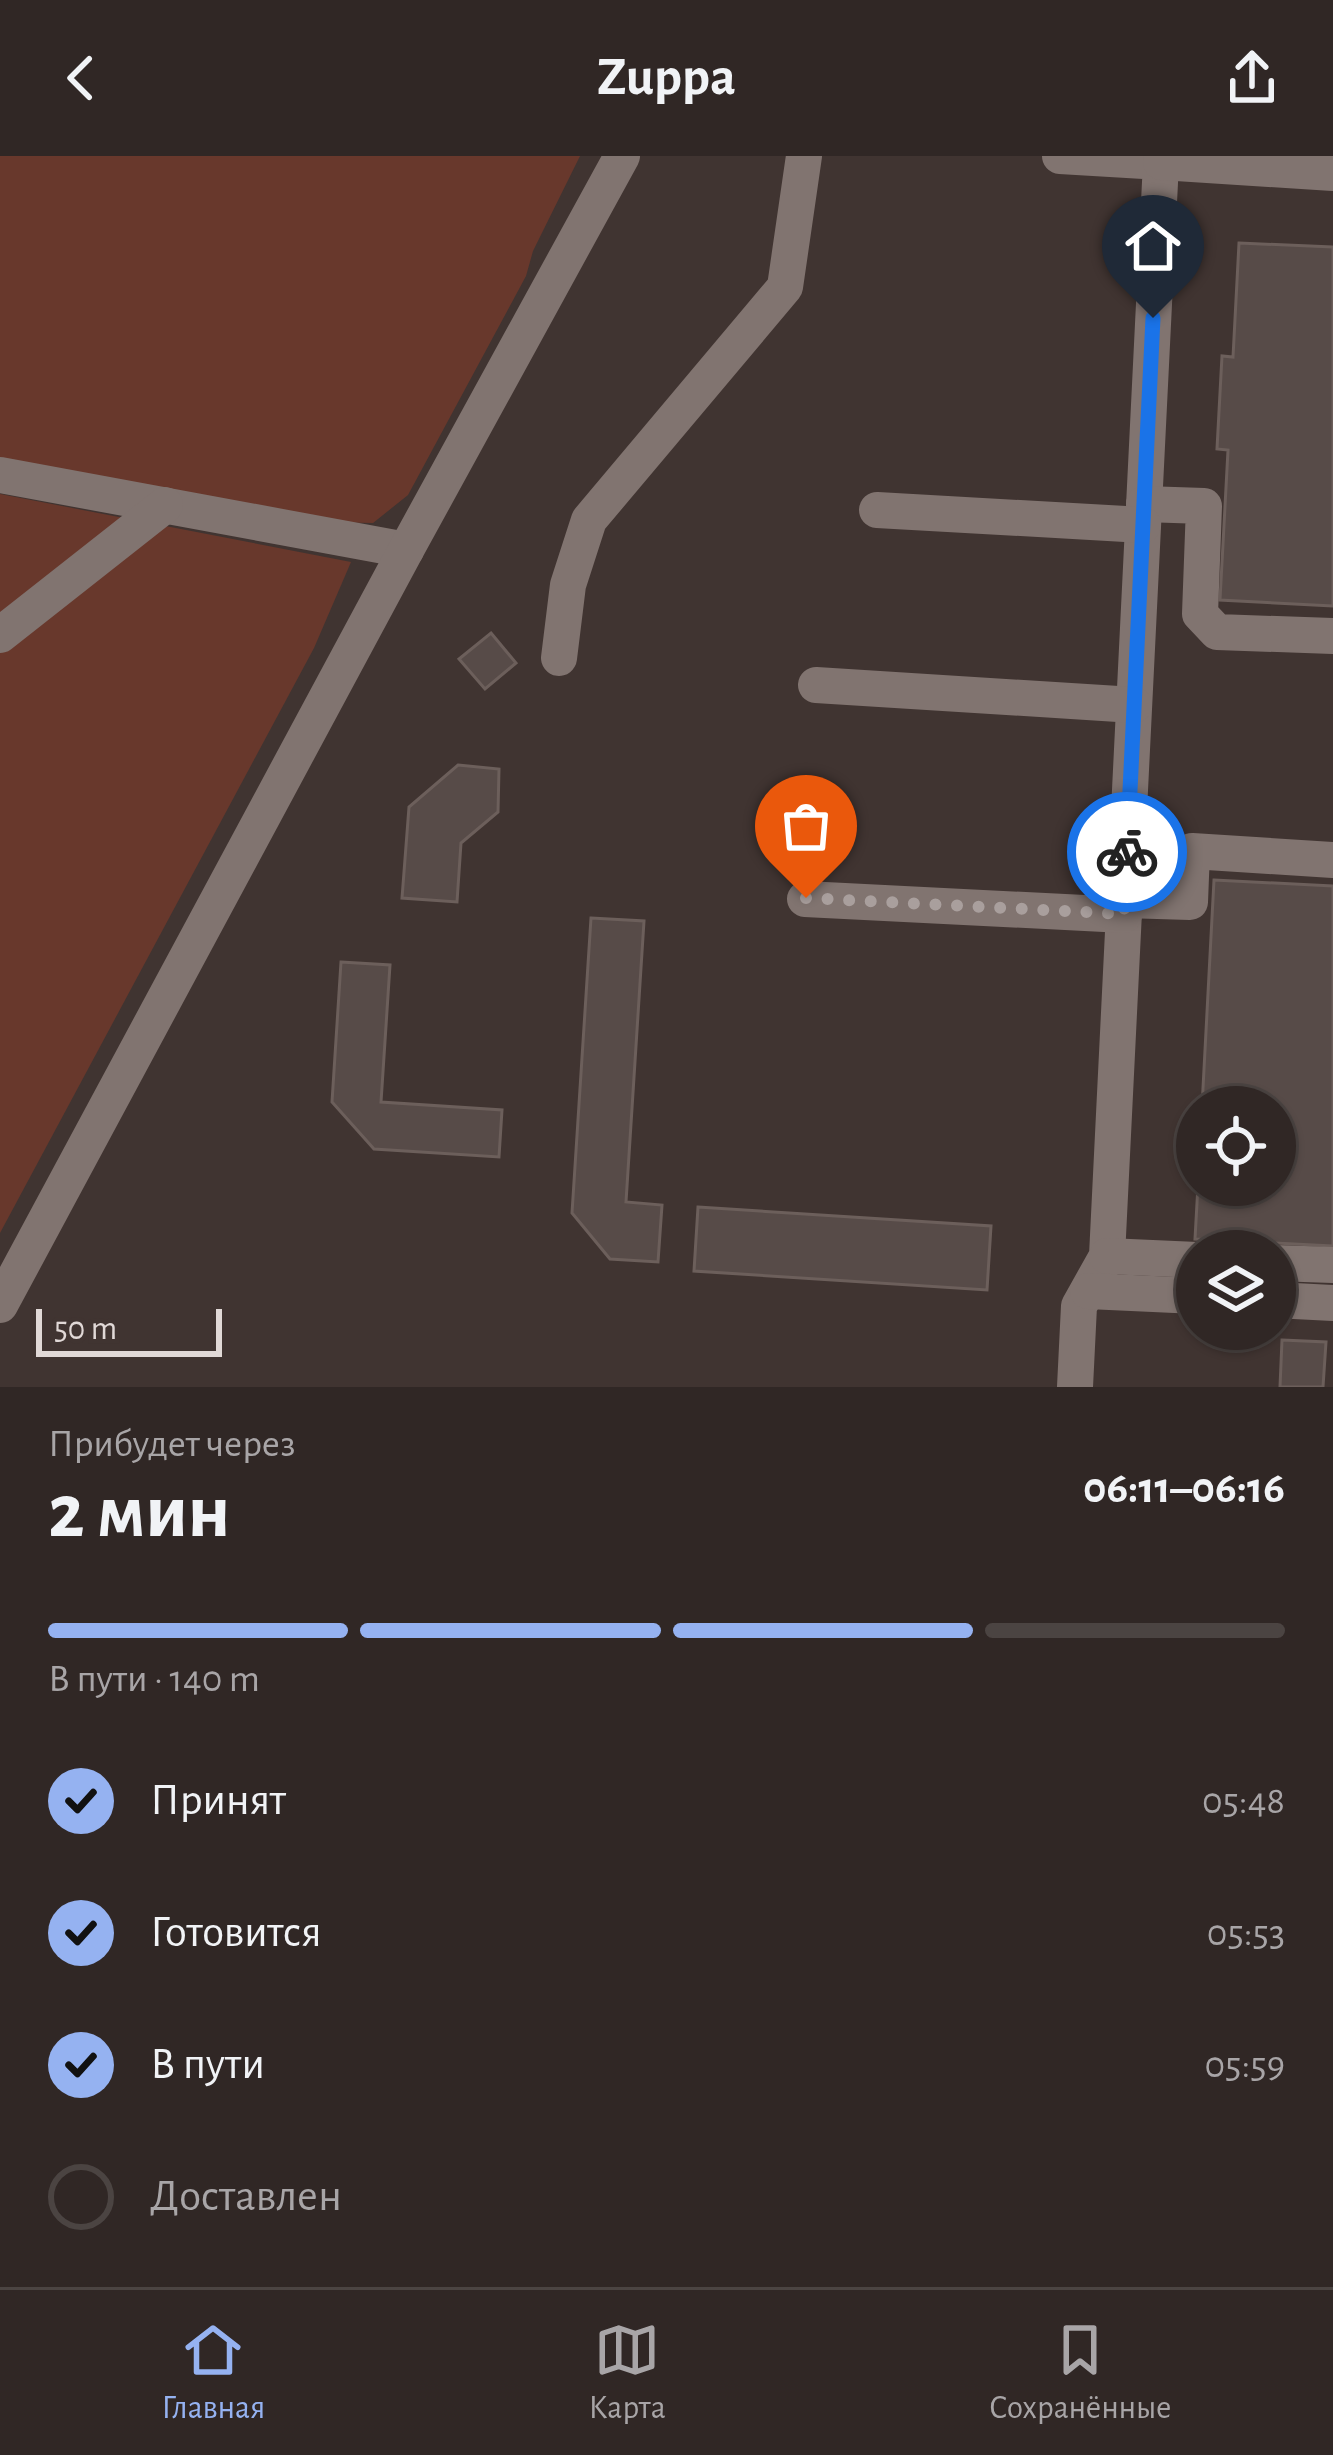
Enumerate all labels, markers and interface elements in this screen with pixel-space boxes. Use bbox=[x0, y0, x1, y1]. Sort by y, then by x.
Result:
icon: back bbox=[48, 45, 114, 111]
icon: share bbox=[1219, 45, 1285, 111]
text: Zuppa bbox=[597, 51, 736, 105]
pin bbox=[1102, 195, 1204, 318]
icon: home bbox=[1120, 213, 1186, 279]
pin bbox=[755, 775, 857, 898]
courier bbox=[1067, 792, 1187, 912]
icon: bag bbox=[773, 793, 839, 859]
icon: bike bbox=[1094, 819, 1160, 885]
map controls bbox=[1176, 1086, 1296, 1350]
button: locate bbox=[1176, 1086, 1296, 1206]
button: layers bbox=[1176, 1230, 1296, 1350]
scale bar bbox=[36, 1303, 222, 1356]
text: 50 m bbox=[54, 1313, 117, 1346]
text: Прибудет через bbox=[48, 1425, 295, 1464]
text: 06:11–06:16 bbox=[1083, 1466, 1285, 1511]
text: 2 мин bbox=[48, 1474, 231, 1552]
text: В пути · 140 m bbox=[48, 1660, 260, 1699]
icon: check bbox=[48, 1768, 114, 1834]
text: Принят bbox=[150, 1778, 286, 1823]
text: 05:48 bbox=[1202, 1782, 1285, 1821]
icon: check bbox=[48, 1900, 114, 1966]
text: Готовится bbox=[150, 1910, 322, 1955]
text: 05:53 bbox=[1207, 1914, 1285, 1953]
icon: check bbox=[48, 2032, 114, 2098]
text: В пути bbox=[150, 2042, 265, 2087]
text: 05:59 bbox=[1205, 2046, 1285, 2085]
text: Доставлен bbox=[150, 2174, 342, 2219]
tab: Главная bbox=[162, 2317, 265, 2429]
tab: Карта bbox=[588, 2317, 666, 2429]
tab: Сохранённые bbox=[989, 2317, 1171, 2429]

